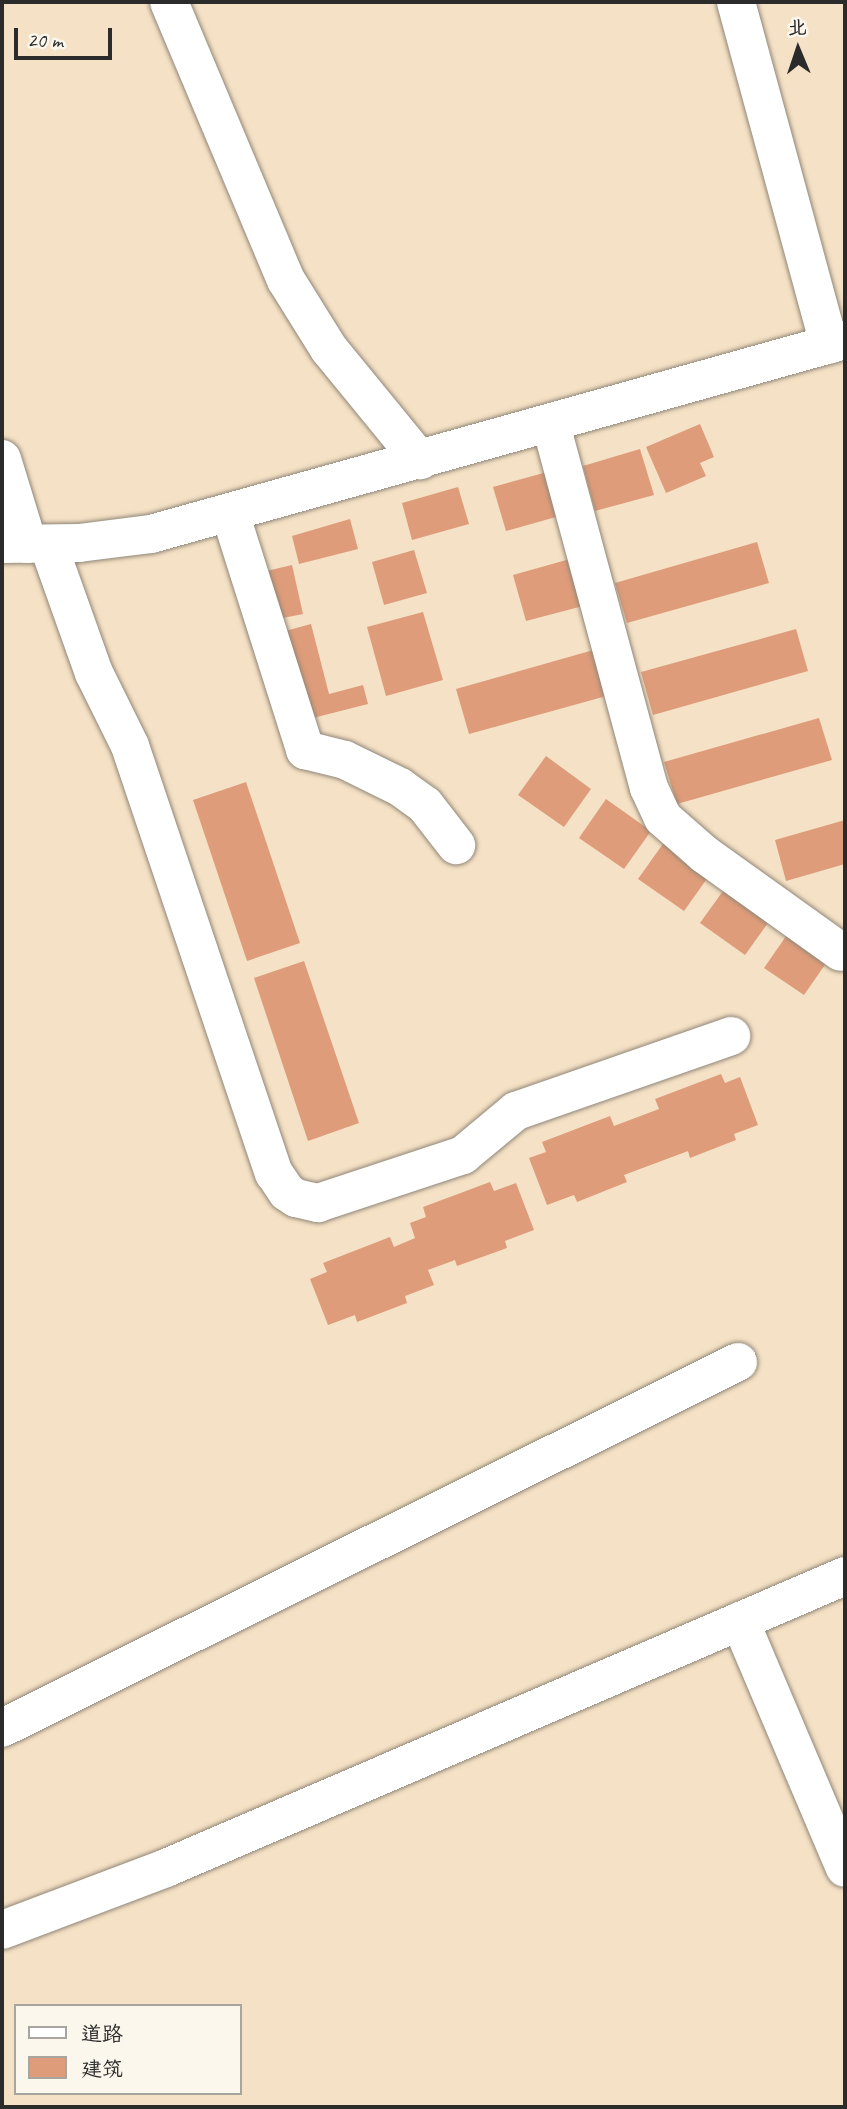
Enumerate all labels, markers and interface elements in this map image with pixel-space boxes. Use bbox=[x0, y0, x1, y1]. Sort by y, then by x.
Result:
scale bar bbox=[18, 14, 116, 58]
north arrow bbox=[763, 14, 833, 84]
text: 北 bbox=[787, 16, 807, 40]
text: 20 m bbox=[27, 27, 63, 53]
legend bbox=[14, 2004, 242, 2095]
text: 道路 bbox=[81, 2021, 123, 2047]
text: 建筑 bbox=[81, 2056, 123, 2082]

